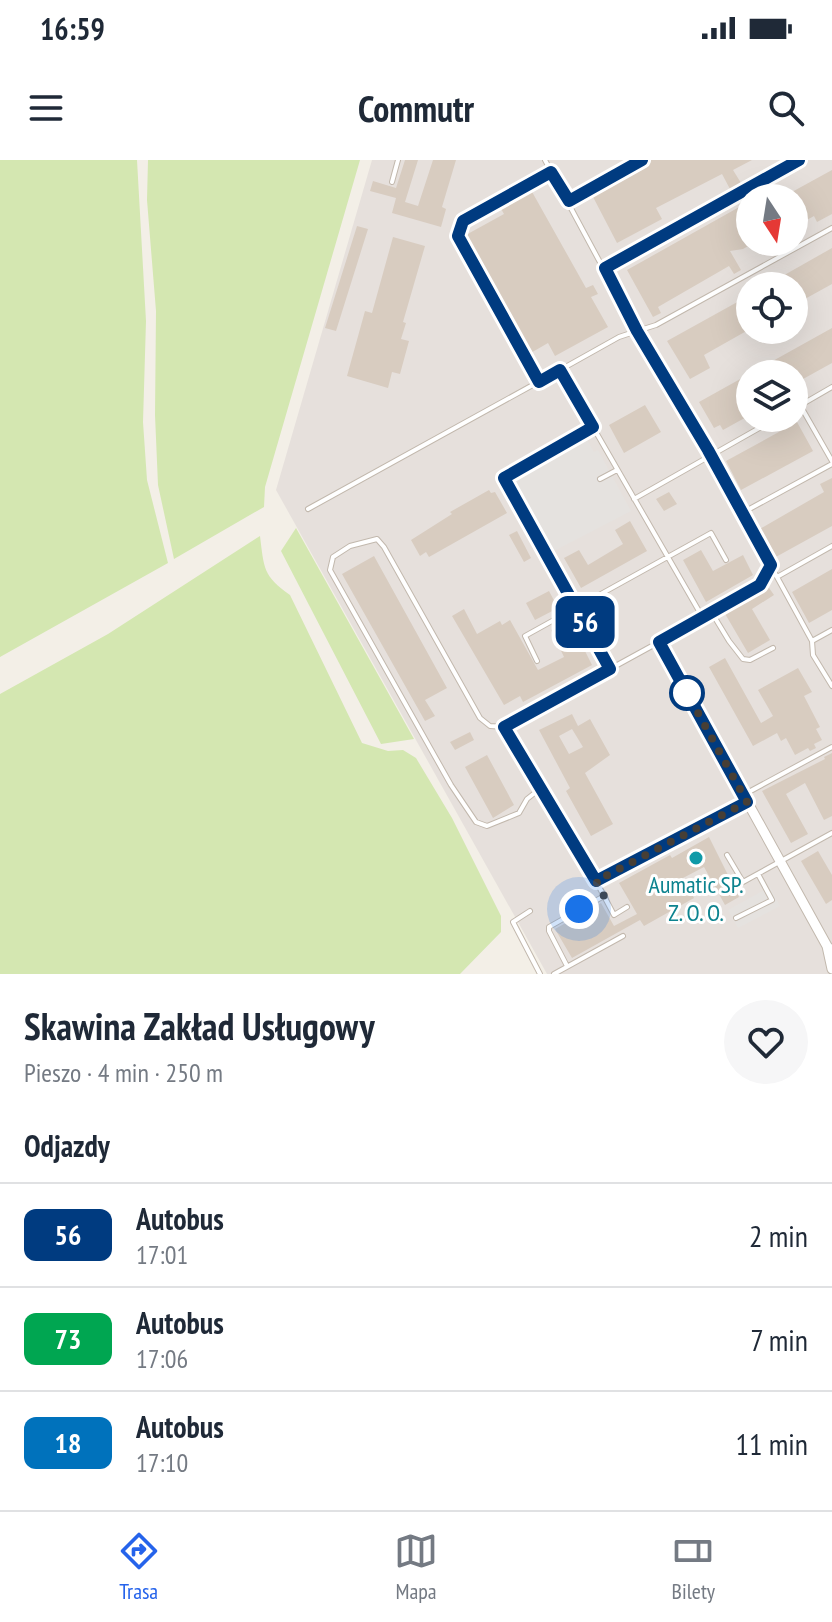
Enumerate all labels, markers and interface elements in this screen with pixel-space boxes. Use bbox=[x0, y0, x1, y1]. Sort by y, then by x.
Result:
text: 16:59 bbox=[40, 9, 105, 48]
text: Commutr bbox=[358, 85, 474, 132]
icon: menu bbox=[24, 86, 68, 130]
icon: search bbox=[764, 86, 808, 130]
north arrow bbox=[736, 184, 808, 256]
map controls bbox=[736, 184, 808, 432]
button: locate bbox=[736, 272, 808, 344]
button: layers bbox=[736, 360, 808, 432]
line badge: 56 bbox=[549, 596, 621, 648]
text: 56 bbox=[572, 603, 598, 640]
unlabelled marker bbox=[670, 676, 704, 710]
marker: Aumatic SP. Z. O. O. bbox=[687, 849, 705, 867]
place label: Aumatic SP. Z. O. O. bbox=[649, 869, 743, 928]
your location bbox=[559, 889, 599, 929]
button: heart bbox=[724, 1000, 808, 1084]
text: Skawina Zakład Usługowy bbox=[24, 1001, 375, 1050]
text: Pieszo · 4 min · 250 m bbox=[24, 1056, 223, 1089]
text: Odjazdy bbox=[24, 1126, 110, 1165]
text: Autobus bbox=[136, 1199, 224, 1238]
text: 56 bbox=[55, 1216, 81, 1253]
text: 2 min bbox=[749, 1216, 808, 1255]
text: 17:01 bbox=[136, 1238, 188, 1271]
text: Autobus bbox=[136, 1303, 224, 1342]
text: 73 bbox=[55, 1320, 81, 1357]
text: 7 min bbox=[750, 1320, 808, 1359]
text: 17:06 bbox=[136, 1342, 188, 1375]
text: Autobus bbox=[136, 1407, 224, 1446]
text: 18 bbox=[55, 1424, 81, 1461]
text: 11 min bbox=[735, 1424, 808, 1463]
text: 17:10 bbox=[136, 1446, 188, 1479]
tab: Trasa bbox=[117, 1529, 161, 1605]
tab: Mapa bbox=[394, 1529, 438, 1605]
tab: Bilety bbox=[671, 1529, 715, 1605]

